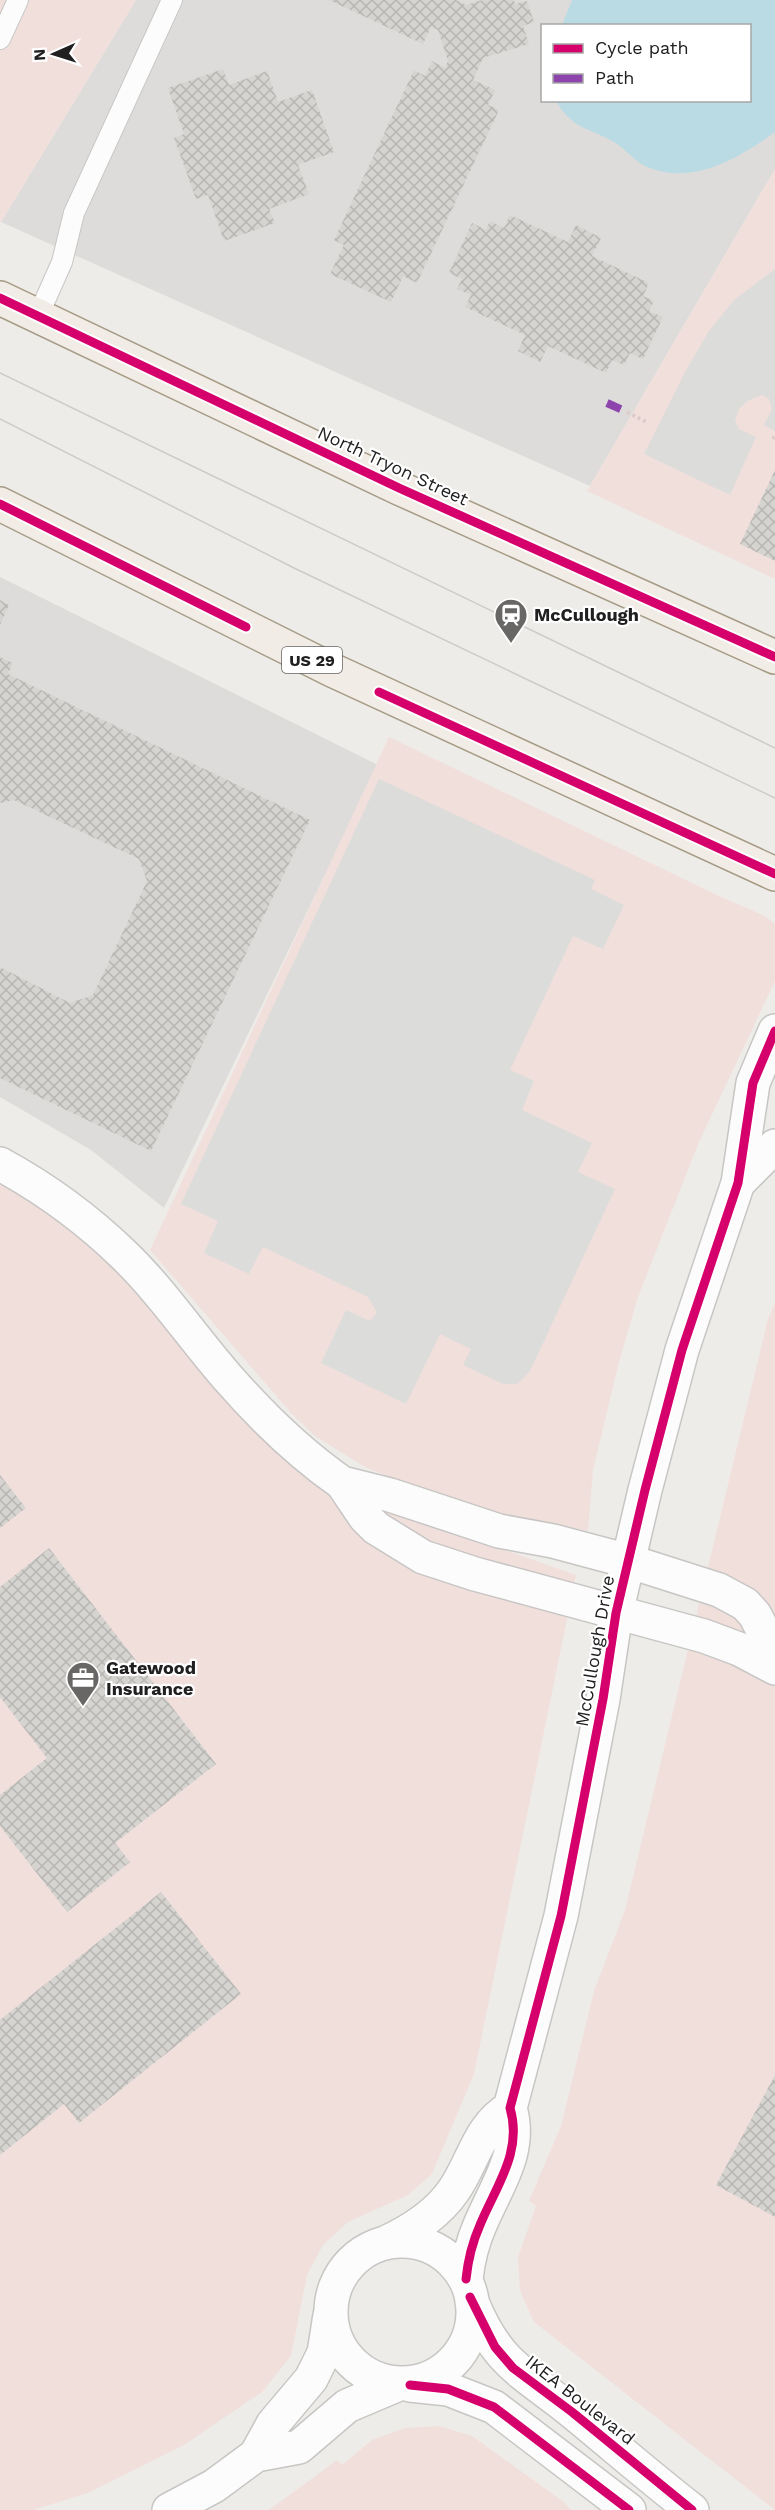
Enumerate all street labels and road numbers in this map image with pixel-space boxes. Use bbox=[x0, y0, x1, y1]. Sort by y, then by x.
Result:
street label: North Tryon Street bbox=[315, 421, 472, 510]
road number: US 29 bbox=[282, 647, 342, 673]
street label: McCullough Drive bbox=[571, 1574, 618, 1728]
street label: IKEA Boulevard bbox=[521, 2350, 639, 2449]

